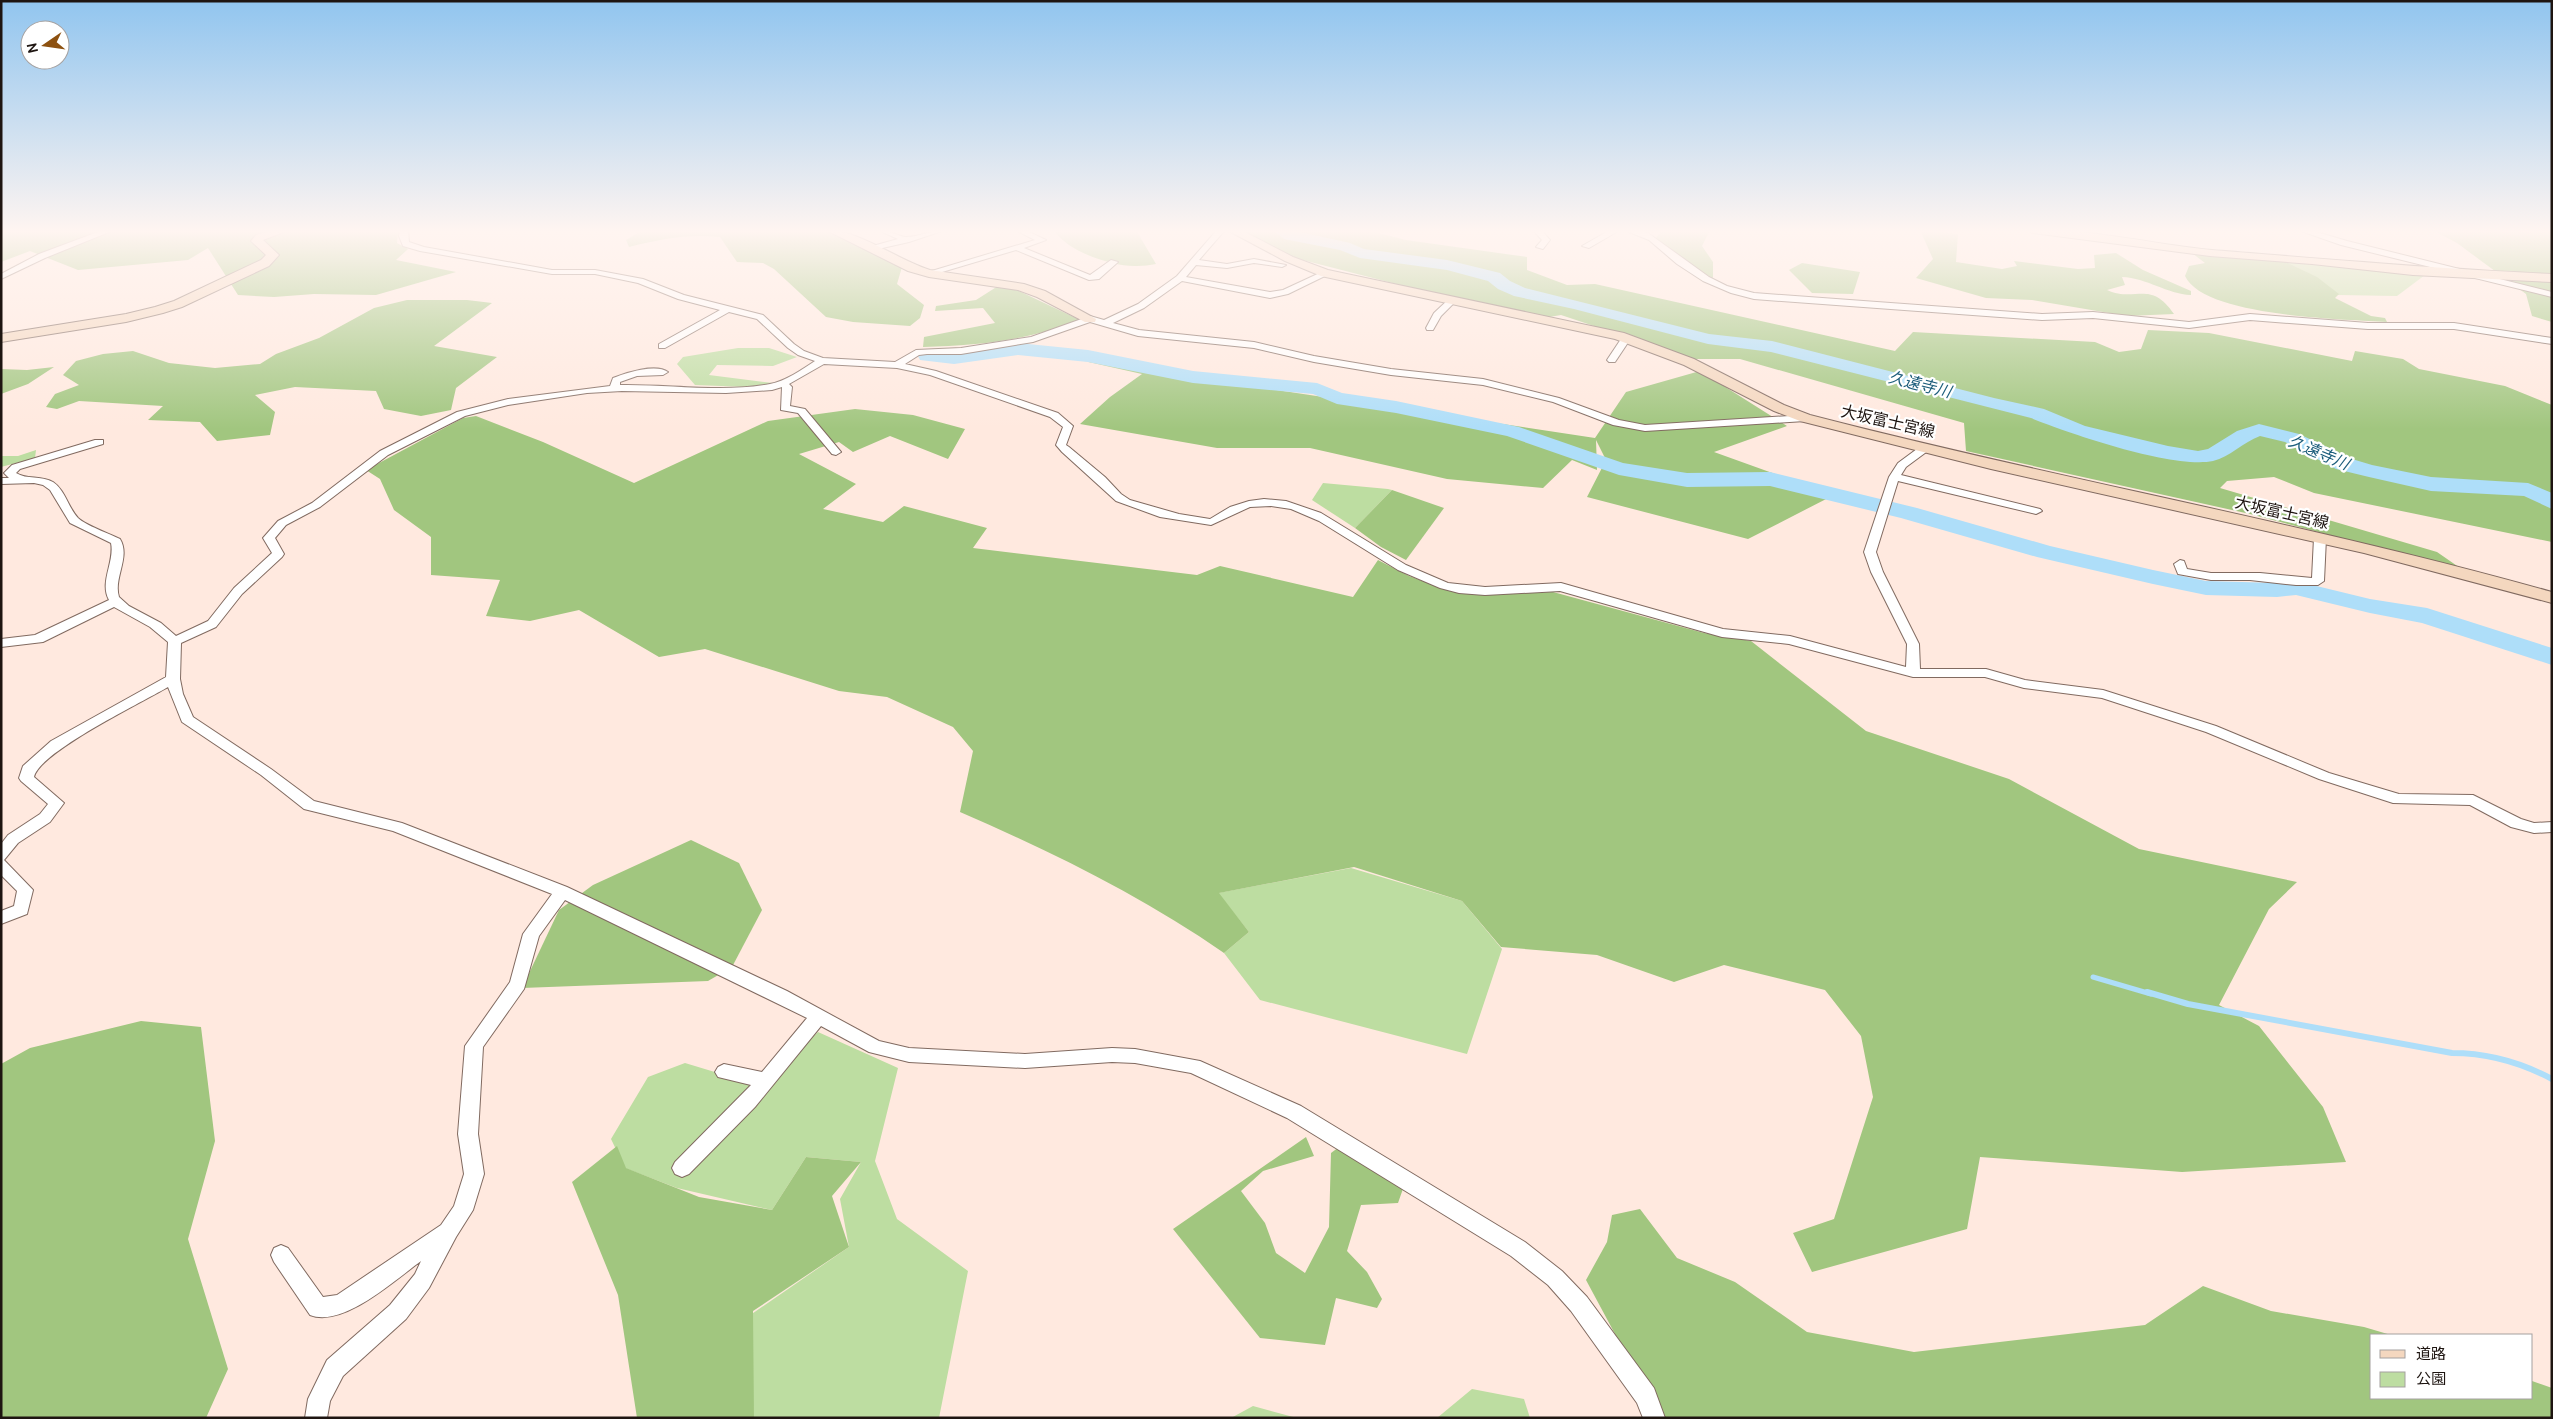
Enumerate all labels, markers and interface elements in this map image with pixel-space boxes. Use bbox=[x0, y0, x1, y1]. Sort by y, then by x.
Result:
north arrow bbox=[20, 20, 70, 70]
text: N bbox=[22, 41, 42, 55]
water label: 久遠寺川 bbox=[1887, 368, 1955, 402]
street label: 大坂富士宮線 bbox=[1839, 401, 1937, 442]
water label: 久遠寺川 bbox=[2286, 431, 2354, 474]
street label: 大坂富士宮線 bbox=[2233, 492, 2331, 533]
legend bbox=[2370, 1334, 2533, 1399]
text: 道路 bbox=[2416, 1345, 2446, 1363]
text: 公園 bbox=[2416, 1370, 2446, 1388]

